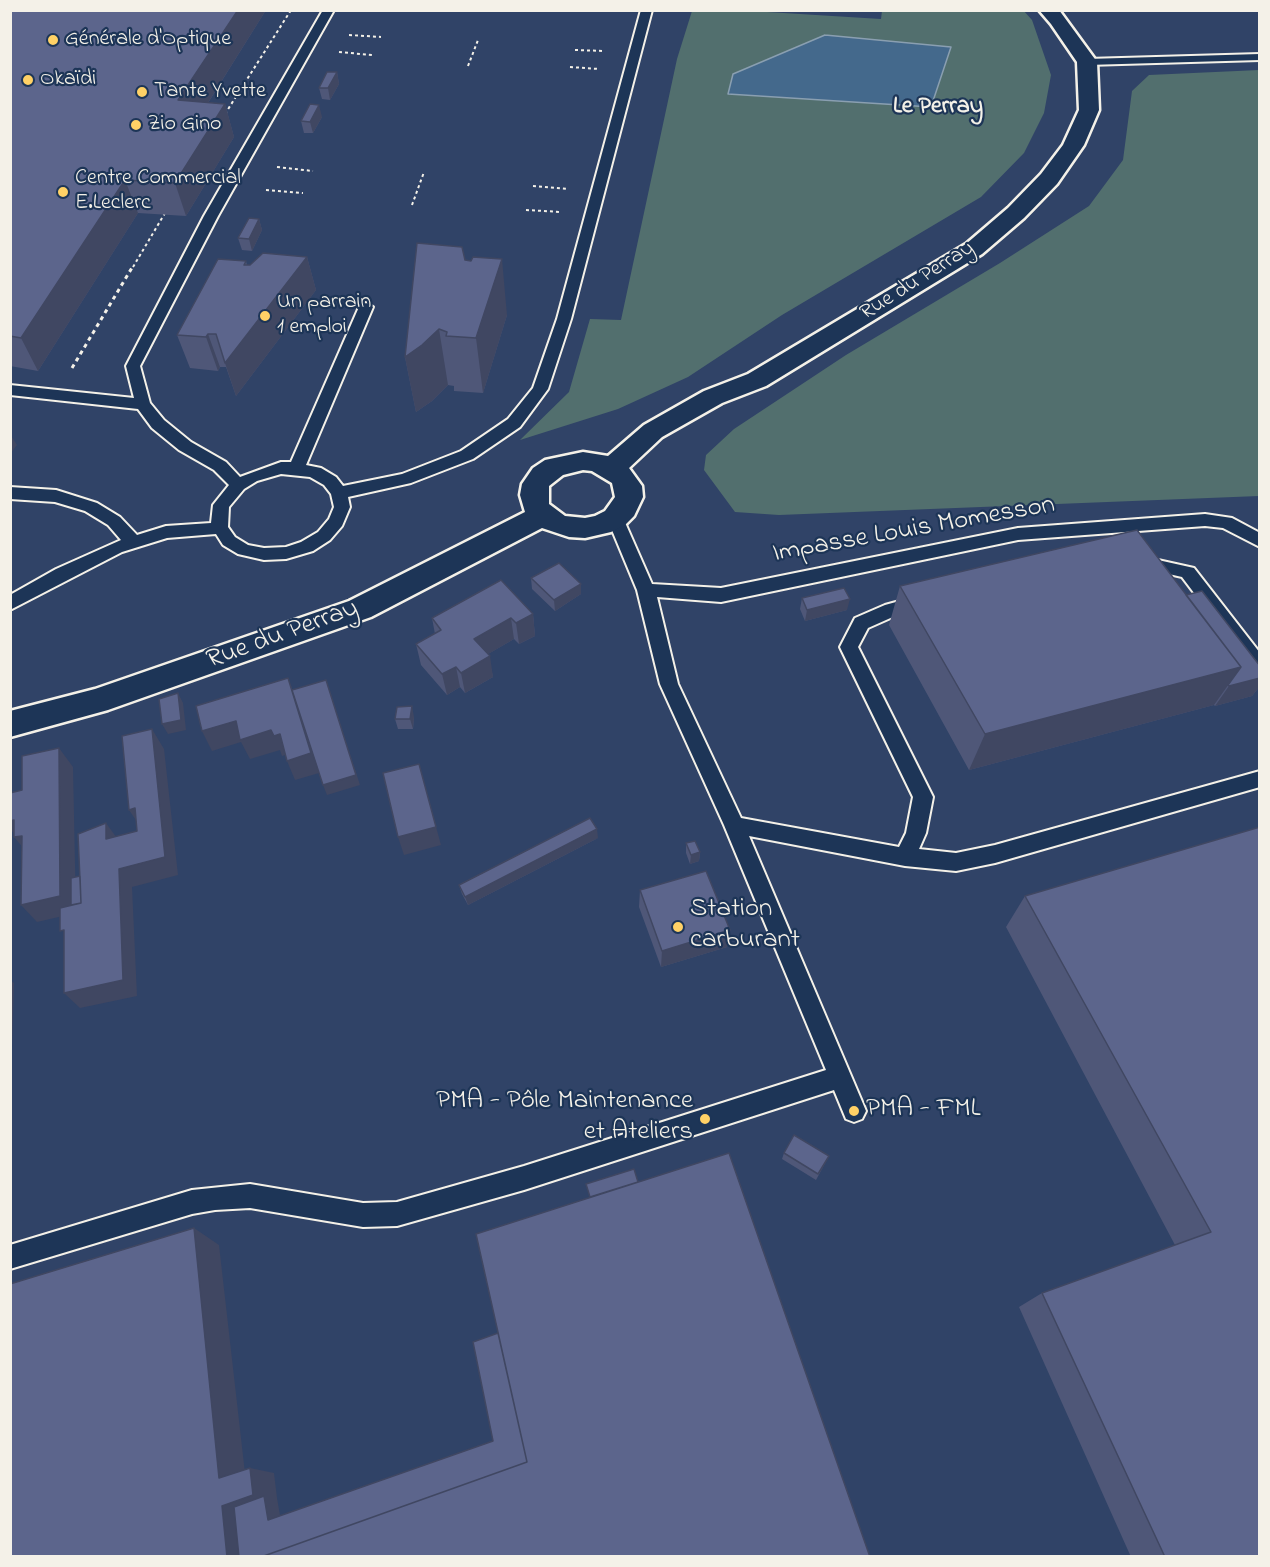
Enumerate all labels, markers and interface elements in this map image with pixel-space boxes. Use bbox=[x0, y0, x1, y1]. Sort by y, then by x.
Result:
place label: Générale d'Optique bbox=[65, 27, 231, 53]
marker: Générale d'Optique bbox=[46, 33, 60, 47]
place label: Okaïdi bbox=[40, 67, 96, 93]
marker: Okaïdi bbox=[21, 73, 35, 87]
place label: Tante Yvette bbox=[154, 79, 266, 105]
marker: Tante Yvette bbox=[135, 85, 149, 99]
district label: Le Perray bbox=[893, 94, 983, 122]
place label: Zio Gino bbox=[148, 112, 221, 138]
marker: Zio Gino bbox=[129, 118, 143, 132]
place label: Centre Commercial E.Leclerc bbox=[75, 166, 241, 218]
marker: Centre Commercial E.Leclerc bbox=[56, 185, 70, 199]
street label: Rue du Perray bbox=[856, 237, 980, 327]
place label: Un parrain 1 emploi bbox=[277, 290, 371, 342]
marker: Un parrain 1 emploi bbox=[258, 309, 272, 323]
street label: Impasse Louis Momesson bbox=[770, 490, 1058, 572]
street label: Rue du Perray bbox=[203, 594, 363, 678]
place label: Station carburant bbox=[690, 895, 800, 958]
marker: Station carburant bbox=[671, 920, 685, 934]
place label: PMA - Pôle Maintenance et Ateliers bbox=[436, 1087, 693, 1150]
place label: PMA - FML bbox=[866, 1095, 981, 1127]
marker: PMA - FML bbox=[847, 1104, 861, 1118]
marker: PMA - Pôle Maintenance et Ateliers bbox=[698, 1112, 712, 1126]

